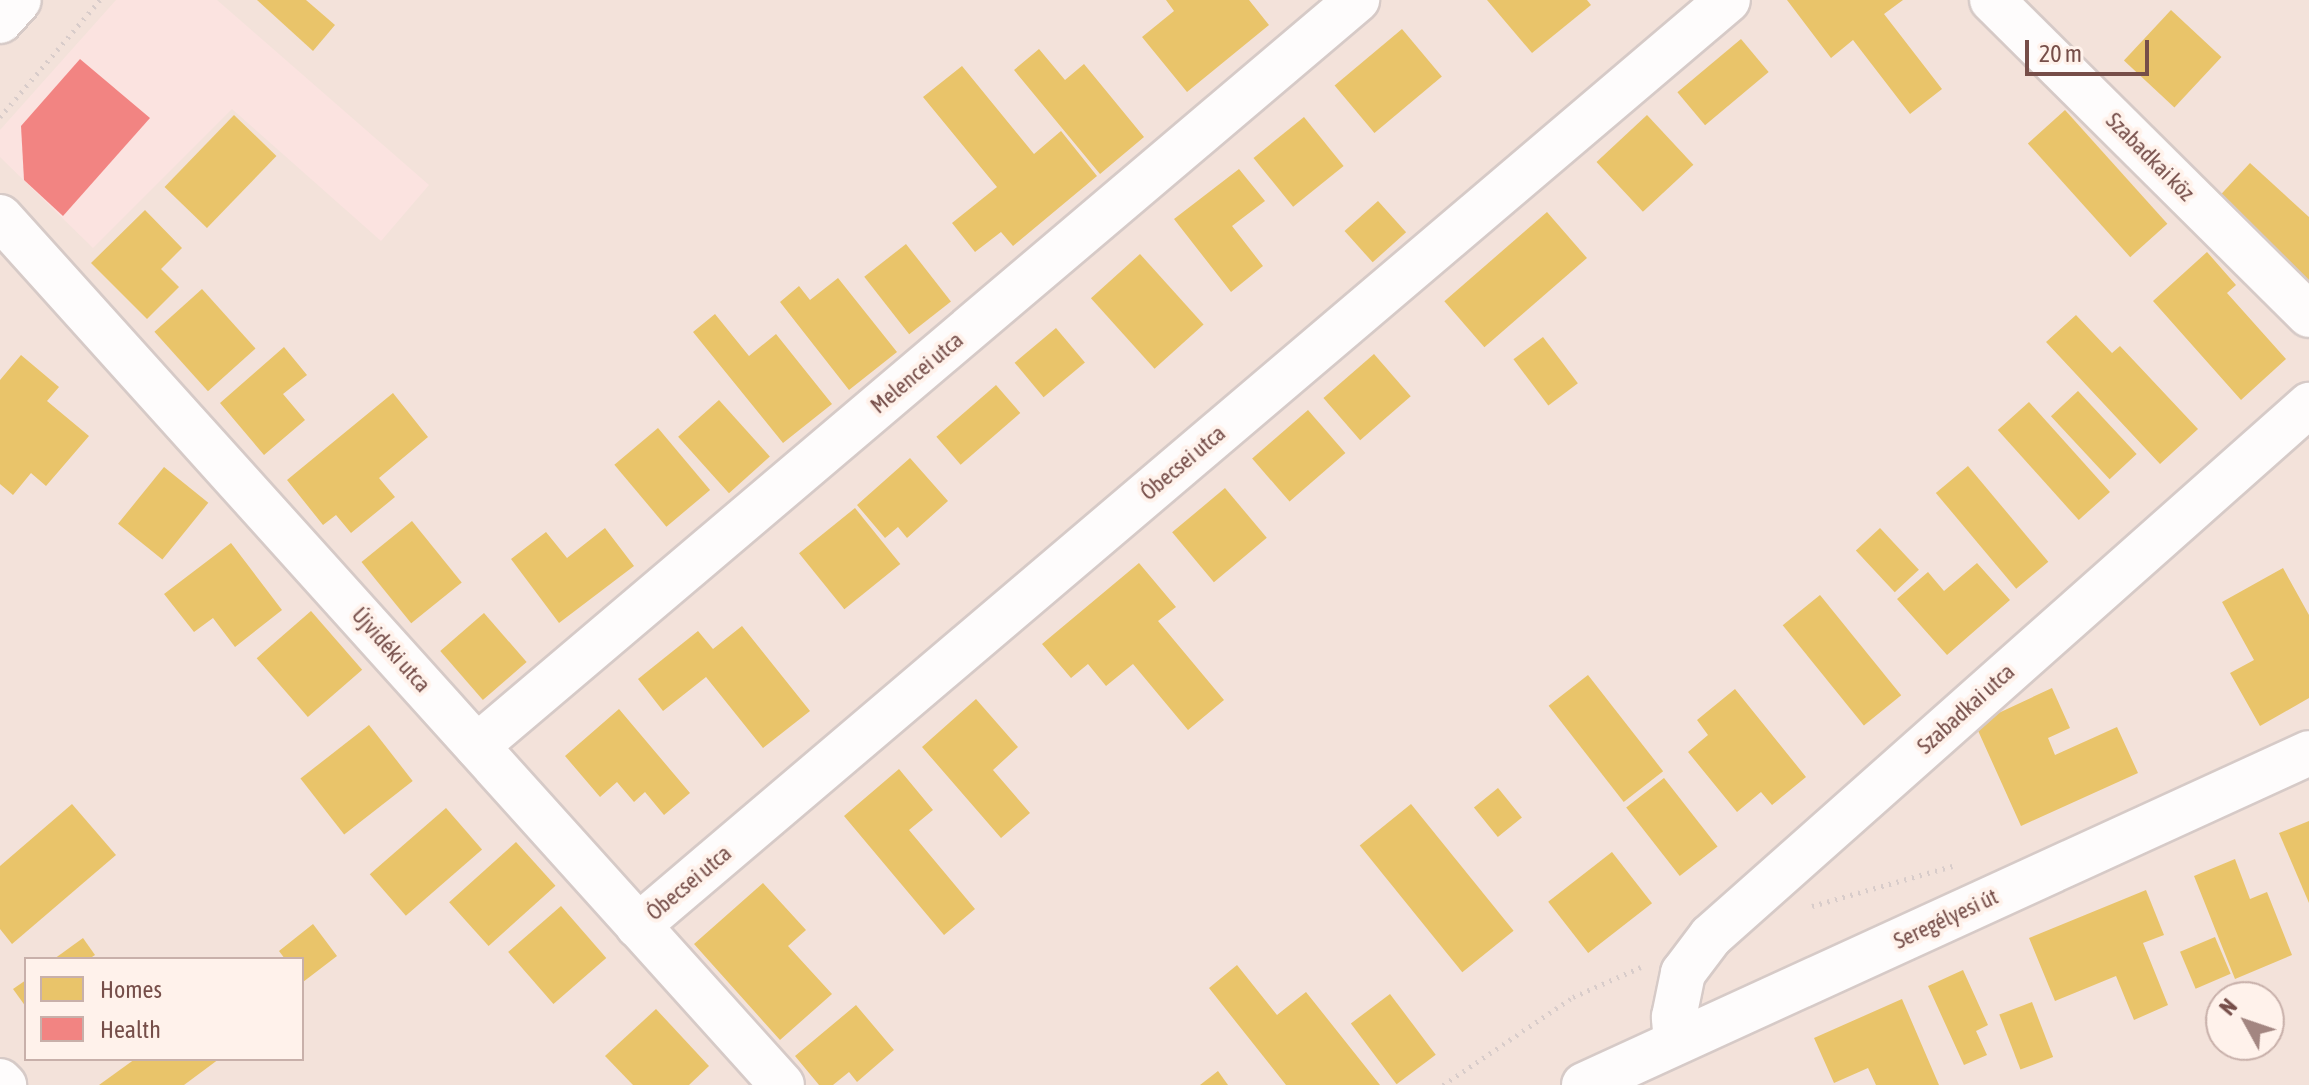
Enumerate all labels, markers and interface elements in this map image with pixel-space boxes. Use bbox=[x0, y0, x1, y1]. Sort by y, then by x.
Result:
scale bar bbox=[2029, 24, 2153, 74]
text: 20 m bbox=[2039, 40, 2082, 67]
street label: Szabadkai köz bbox=[2100, 107, 2200, 207]
street label: Melencei utca bbox=[865, 327, 969, 419]
street label: Óbecsei utca bbox=[1135, 420, 1231, 506]
street label: Újvidéki utca bbox=[346, 602, 436, 698]
street label: Szabadkai utca bbox=[1912, 659, 2020, 759]
street label: Óbecsei utca bbox=[641, 840, 737, 926]
street label: Seregélyesi út bbox=[1890, 883, 2002, 955]
legend bbox=[24, 957, 304, 1061]
text: Homes bbox=[100, 976, 162, 1003]
north arrow bbox=[2205, 981, 2285, 1061]
text: N bbox=[2214, 994, 2242, 1020]
text: Health bbox=[100, 1016, 161, 1043]

